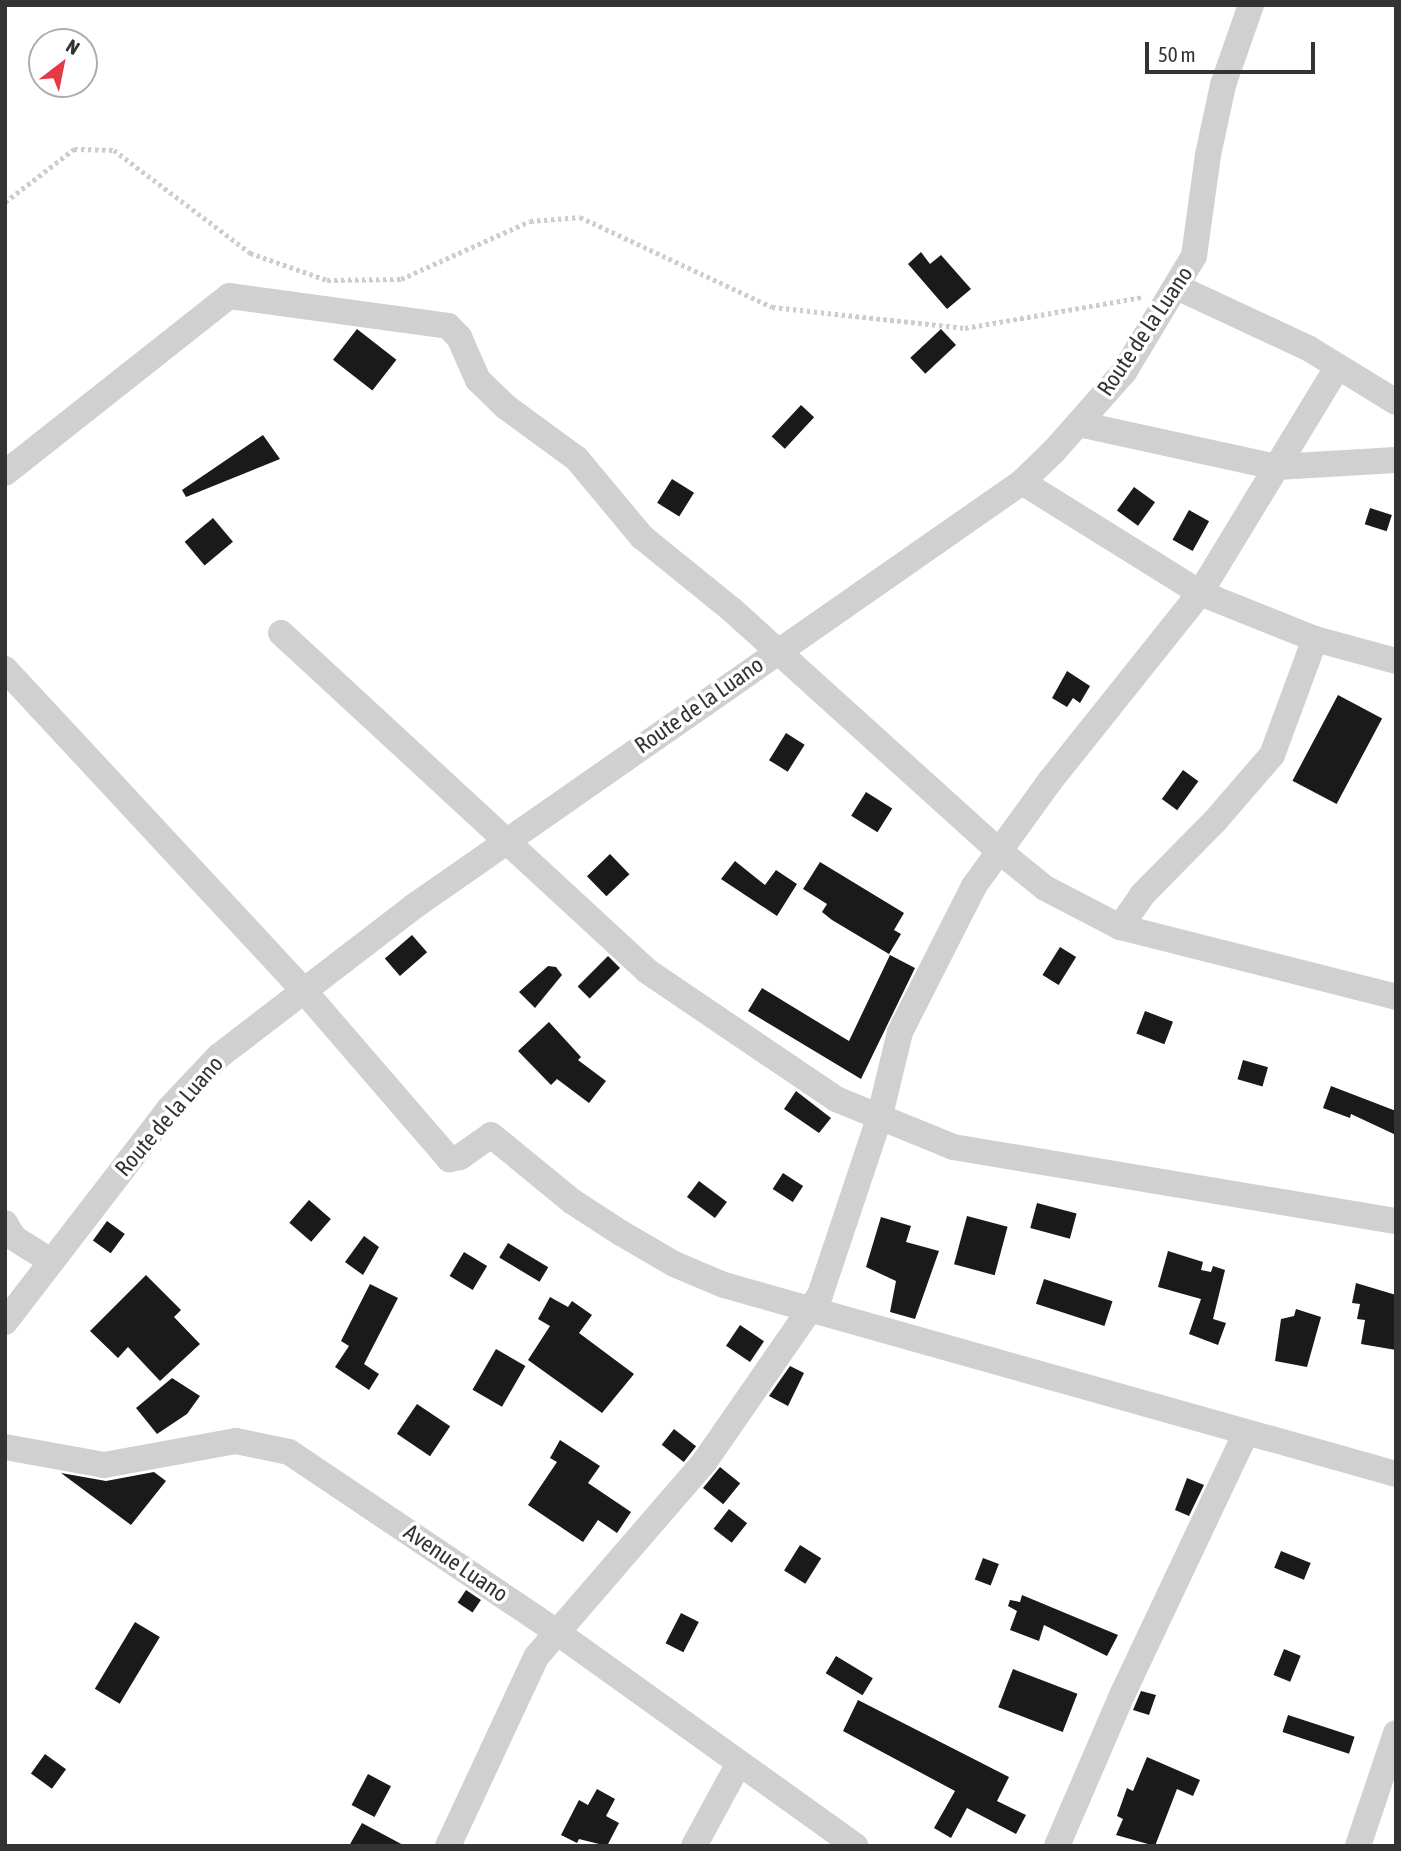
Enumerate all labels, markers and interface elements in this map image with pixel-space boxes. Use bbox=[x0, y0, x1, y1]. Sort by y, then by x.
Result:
north arrow bbox=[28, 28, 98, 98]
scale bar bbox=[1149, 28, 1319, 72]
text: N bbox=[62, 35, 84, 59]
text: 50 m bbox=[1158, 42, 1196, 66]
street label: Route de la Luano bbox=[1091, 261, 1199, 401]
street label: Route de la Luano bbox=[629, 651, 769, 759]
street label: Route de la Luano bbox=[109, 1050, 229, 1182]
street label: Avenue Luano bbox=[399, 1518, 513, 1608]

